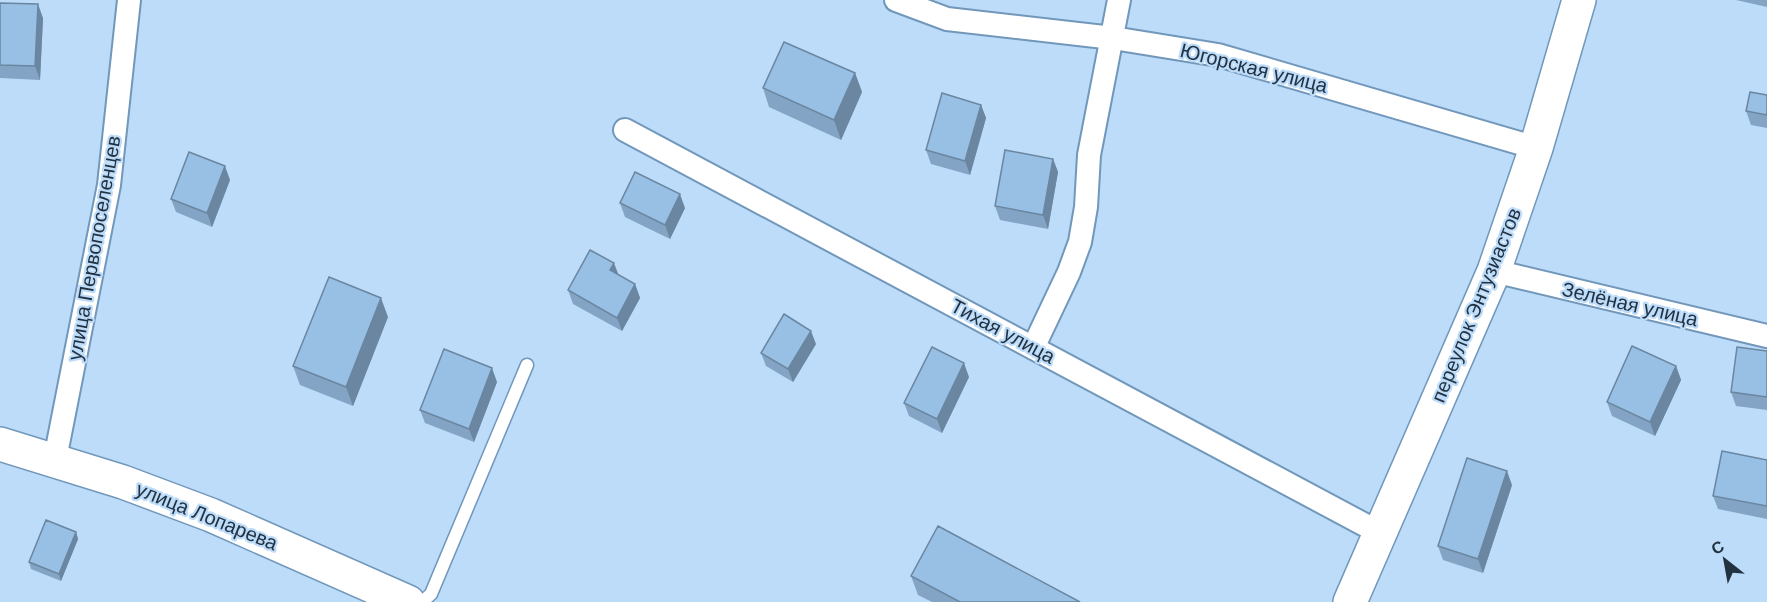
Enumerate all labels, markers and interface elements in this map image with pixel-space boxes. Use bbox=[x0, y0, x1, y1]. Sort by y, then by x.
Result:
street label: Югорская улица bbox=[1178, 39, 1331, 97]
street label: улица Первопоселенцев bbox=[63, 134, 125, 362]
street label: переулок Энтузиастов bbox=[1427, 205, 1525, 405]
street label: Зелёная улица bbox=[1560, 278, 1701, 331]
street label: Тихая улица bbox=[947, 294, 1060, 368]
street label: улица Лопарева bbox=[133, 478, 282, 555]
north arrow bbox=[1695, 530, 1755, 590]
text: С bbox=[1708, 537, 1727, 558]

